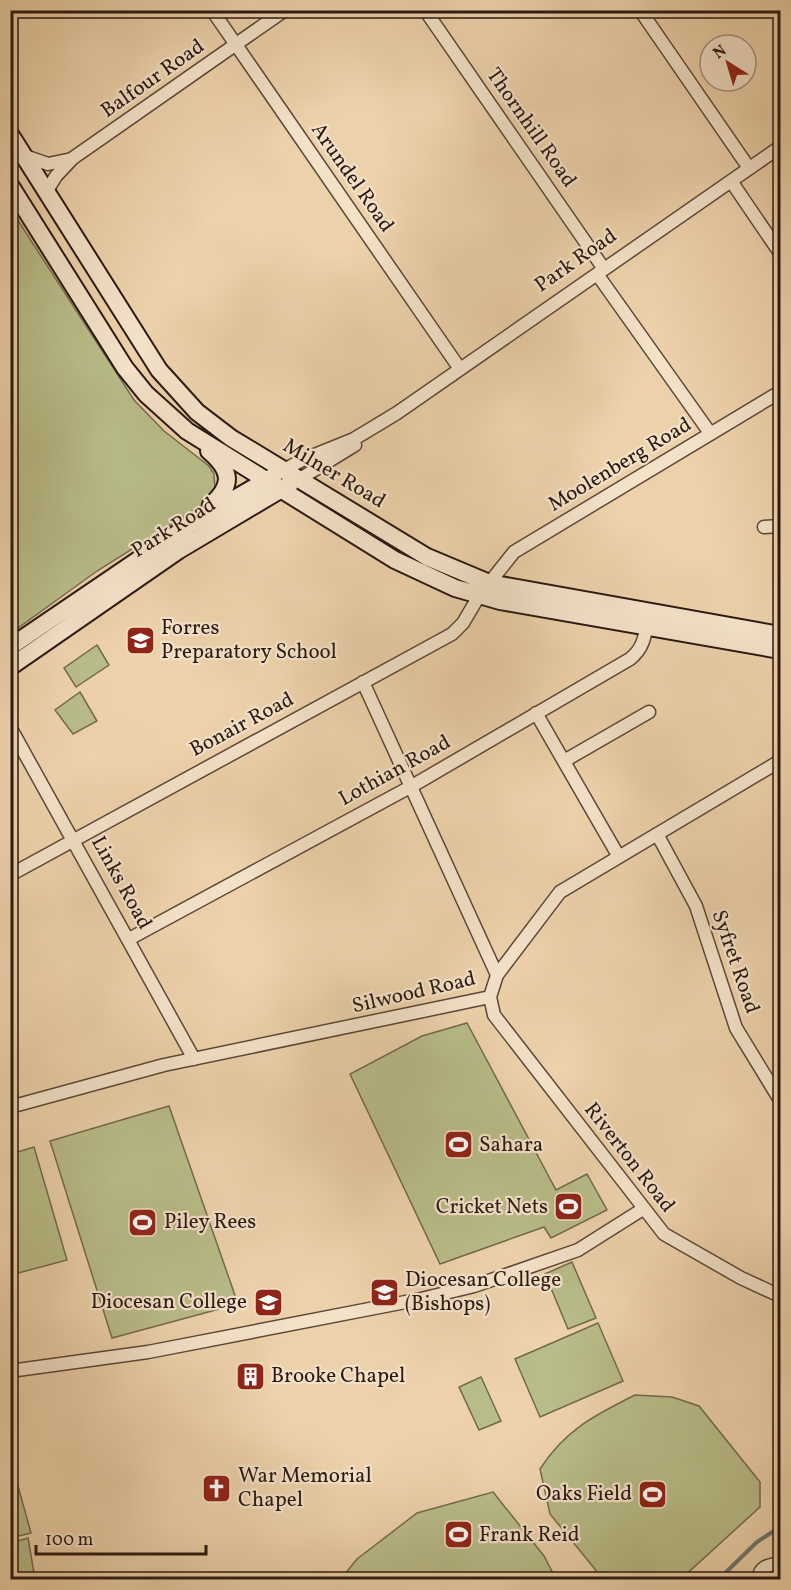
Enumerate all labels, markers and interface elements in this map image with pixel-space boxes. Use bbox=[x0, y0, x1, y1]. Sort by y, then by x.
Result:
street label: Balfour Road bbox=[95, 33, 211, 125]
north arrow bbox=[698, 33, 758, 93]
text: N bbox=[709, 40, 732, 65]
street label: Thornhill Road bbox=[479, 62, 583, 194]
street label: Arundel Road bbox=[304, 117, 400, 239]
street label: Park Road bbox=[529, 222, 623, 300]
street label: Moolenberg Road bbox=[543, 411, 697, 519]
street label: Milner Road bbox=[277, 432, 391, 516]
street label: Park Road bbox=[126, 491, 222, 565]
place label: Forres Preparatory School bbox=[161, 614, 337, 667]
school or university icon: Forres Preparatory School bbox=[124, 624, 156, 656]
street label: Bonair Road bbox=[185, 685, 299, 765]
street label: Lothian Road bbox=[334, 728, 456, 814]
street label: Links Road bbox=[83, 831, 159, 935]
street label: Syfret Road bbox=[704, 906, 766, 1018]
street label: Silwood Road bbox=[349, 965, 479, 1021]
street label: Riverton Road bbox=[577, 1097, 681, 1219]
sports icon: Sahara bbox=[442, 1129, 474, 1161]
place label: Sahara bbox=[479, 1131, 543, 1160]
sports icon: Cricket Nets bbox=[553, 1191, 585, 1223]
place label: Cricket Nets bbox=[436, 1193, 548, 1222]
sports icon: Piley Rees bbox=[127, 1206, 159, 1238]
place label: Piley Rees bbox=[164, 1208, 256, 1237]
place label: Diocesan College (Bishops) bbox=[405, 1266, 561, 1319]
school or university icon: Diocesan College (Bishops) bbox=[368, 1276, 400, 1308]
school or university icon: Diocesan College bbox=[252, 1286, 284, 1318]
place label: Diocesan College bbox=[91, 1288, 247, 1317]
building icon: Brooke Chapel bbox=[234, 1360, 266, 1392]
place label: Brooke Chapel bbox=[271, 1362, 405, 1391]
place label: War Memorial Chapel bbox=[238, 1462, 372, 1515]
church icon: War Memorial Chapel bbox=[201, 1472, 233, 1504]
sports icon: Oaks Field bbox=[637, 1478, 669, 1510]
place label: Oaks Field bbox=[536, 1480, 632, 1509]
scale bar bbox=[36, 1518, 206, 1556]
sports icon: Frank Reid bbox=[442, 1519, 474, 1551]
place label: Frank Reid bbox=[479, 1521, 580, 1550]
text: 100 m bbox=[45, 1528, 94, 1553]

